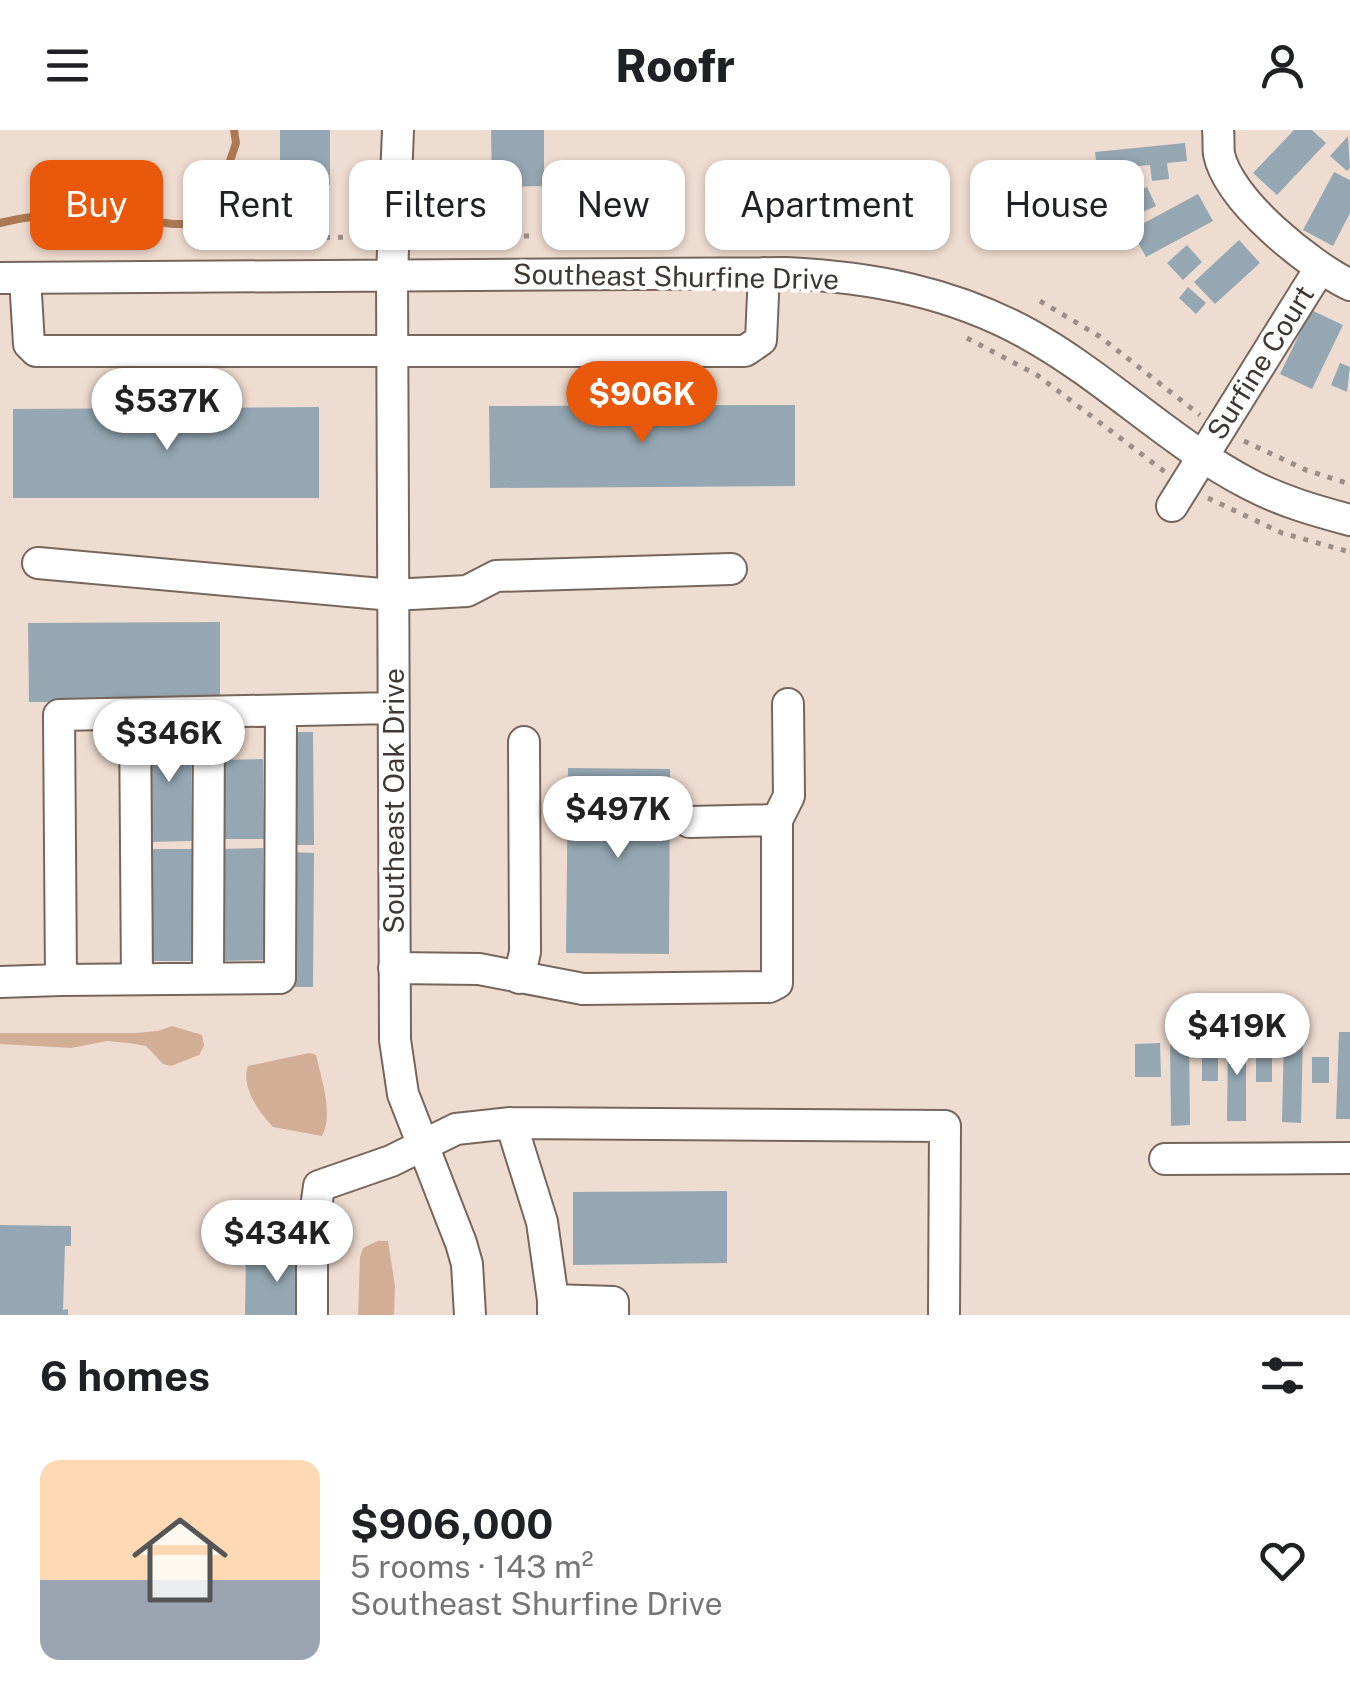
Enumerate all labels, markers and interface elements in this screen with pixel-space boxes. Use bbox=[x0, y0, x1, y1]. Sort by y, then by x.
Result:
icon: menu bbox=[40, 38, 95, 93]
icon: person bbox=[1255, 38, 1310, 93]
text: Roofr bbox=[615, 39, 735, 92]
chip: Buy bbox=[30, 160, 163, 250]
chip: Rent bbox=[183, 160, 329, 250]
chip: Filters bbox=[349, 160, 522, 250]
chip: New bbox=[542, 160, 685, 250]
chip: Apartment bbox=[705, 160, 950, 250]
chip: House bbox=[970, 160, 1144, 250]
street label: Southeast Shurfine Drive bbox=[513, 257, 839, 295]
street label: Surfine Court bbox=[1200, 279, 1320, 445]
pin: $906K bbox=[572, 361, 712, 446]
pin: $537K bbox=[97, 368, 237, 453]
text: $906K bbox=[588, 375, 696, 412]
text: $537K bbox=[113, 382, 221, 419]
street label: Southeast Oak Drive bbox=[377, 668, 410, 934]
pin: $346K bbox=[99, 700, 239, 785]
text: $346K bbox=[115, 714, 223, 751]
pin: $497K bbox=[548, 776, 688, 861]
text: $497K bbox=[565, 790, 671, 827]
pin: $419K bbox=[1167, 993, 1307, 1078]
text: $419K bbox=[1187, 1007, 1287, 1044]
pin: $434K bbox=[207, 1200, 347, 1285]
text: $434K bbox=[223, 1214, 331, 1251]
icon: filters bbox=[1255, 1348, 1310, 1403]
text: 6 homes bbox=[40, 1351, 210, 1400]
text: $906,000 bbox=[350, 1499, 553, 1548]
icon: home bbox=[120, 1500, 240, 1620]
icon: heart bbox=[1255, 1533, 1310, 1588]
text: 5 rooms · 143 m² bbox=[350, 1548, 594, 1585]
text: Southeast Shurfine Drive bbox=[350, 1585, 723, 1622]

